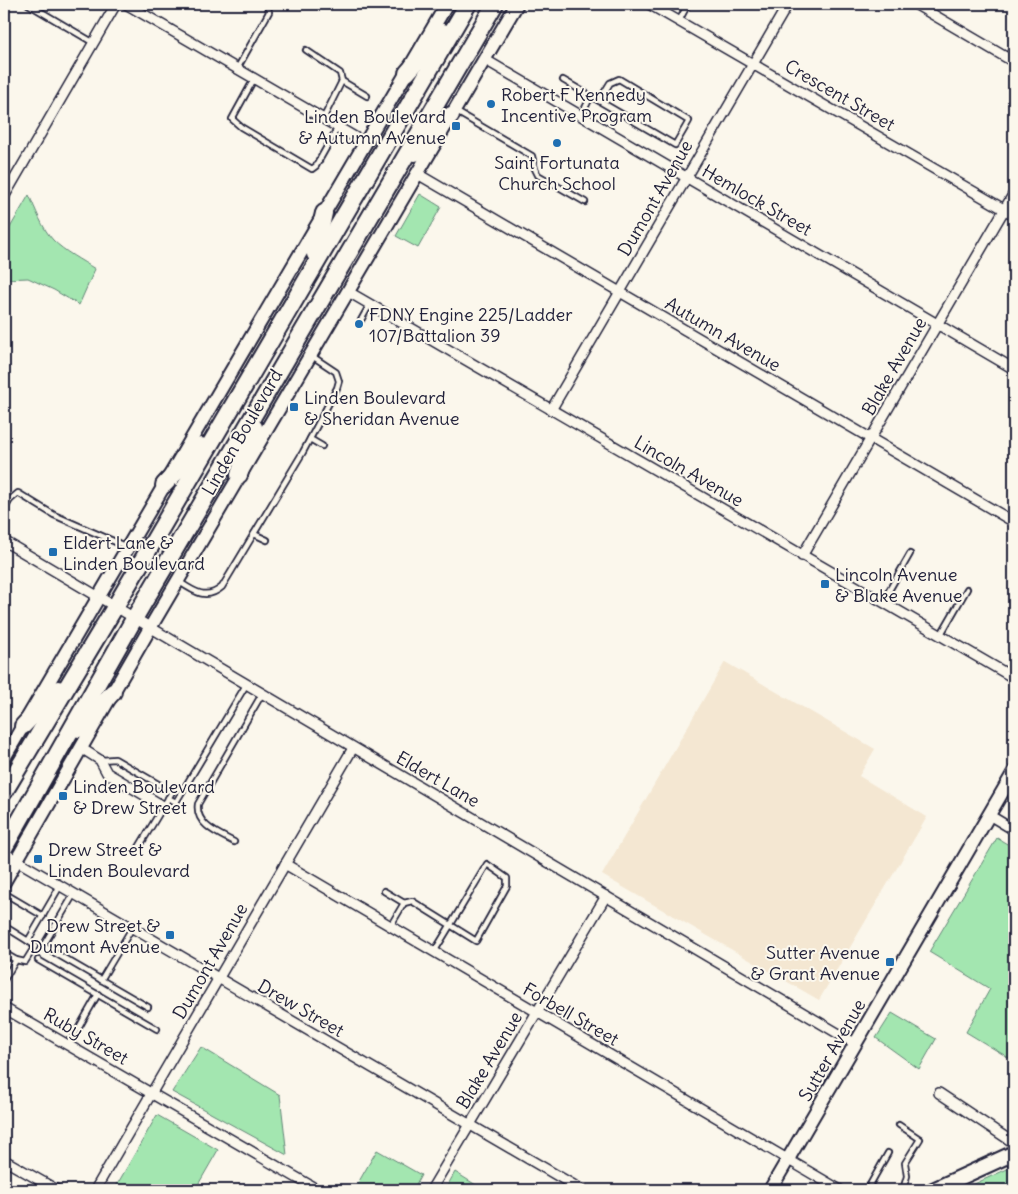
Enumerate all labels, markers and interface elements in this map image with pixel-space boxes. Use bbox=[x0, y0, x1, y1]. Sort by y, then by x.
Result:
street label: Crescent Street bbox=[781, 54, 899, 136]
place label: Robert F Kennedy Incentive Program bbox=[501, 83, 652, 127]
marker: Robert F Kennedy Incentive Program bbox=[485, 98, 497, 110]
place label: Linden Boulevard & Autumn Avenue bbox=[298, 105, 446, 149]
marker: Linden Boulevard & Autumn Avenue bbox=[450, 120, 462, 132]
street label: Dumont Avenue bbox=[613, 136, 697, 260]
marker: Saint Fortunata Church School bbox=[551, 137, 563, 149]
place label: Saint Fortunata Church School bbox=[494, 151, 620, 195]
street label: Hemlock Street bbox=[698, 159, 816, 241]
street label: Autumn Avenue bbox=[661, 292, 785, 376]
place label: FDNY Engine 225/Ladder 107/Battalion 39 bbox=[369, 303, 573, 347]
street label: Blake Avenue bbox=[857, 313, 931, 419]
marker: FDNY Engine 225/Ladder 107/Battalion 39 bbox=[353, 318, 365, 330]
street label: Linden Boulevard bbox=[197, 364, 288, 499]
place label: Linden Boulevard & Sheridan Avenue bbox=[304, 386, 459, 430]
marker: Linden Boulevard & Sheridan Avenue bbox=[288, 401, 300, 413]
street label: Lincoln Avenue bbox=[630, 430, 748, 512]
place label: Eldert Lane & Linden Boulevard bbox=[63, 531, 205, 575]
marker: Eldert Lane & Linden Boulevard bbox=[47, 546, 59, 558]
place label: Lincoln Avenue & Blake Avenue bbox=[835, 563, 963, 607]
marker: Lincoln Avenue & Blake Avenue bbox=[819, 578, 831, 590]
street label: Eldert Lane bbox=[392, 746, 484, 812]
place label: Linden Boulevard & Drew Street bbox=[73, 775, 215, 819]
marker: Linden Boulevard & Drew Street bbox=[57, 790, 69, 802]
place label: Drew Street & Linden Boulevard bbox=[48, 838, 190, 882]
marker: Drew Street & Linden Boulevard bbox=[32, 853, 44, 865]
street label: Dumont Avenue bbox=[168, 899, 252, 1023]
place label: Drew Street & Dumont Avenue bbox=[30, 914, 160, 958]
marker: Drew Street & Dumont Avenue bbox=[164, 929, 176, 941]
place label: Sutter Avenue & Grant Avenue bbox=[751, 941, 880, 985]
marker: Sutter Avenue & Grant Avenue bbox=[884, 956, 896, 968]
street label: Drew Street bbox=[254, 974, 348, 1042]
street label: Forbell Street bbox=[519, 977, 623, 1051]
street label: Sutter Avenue bbox=[794, 995, 870, 1105]
street label: Ruby Street bbox=[39, 1002, 133, 1070]
street label: Blake Avenue bbox=[451, 1007, 527, 1113]

